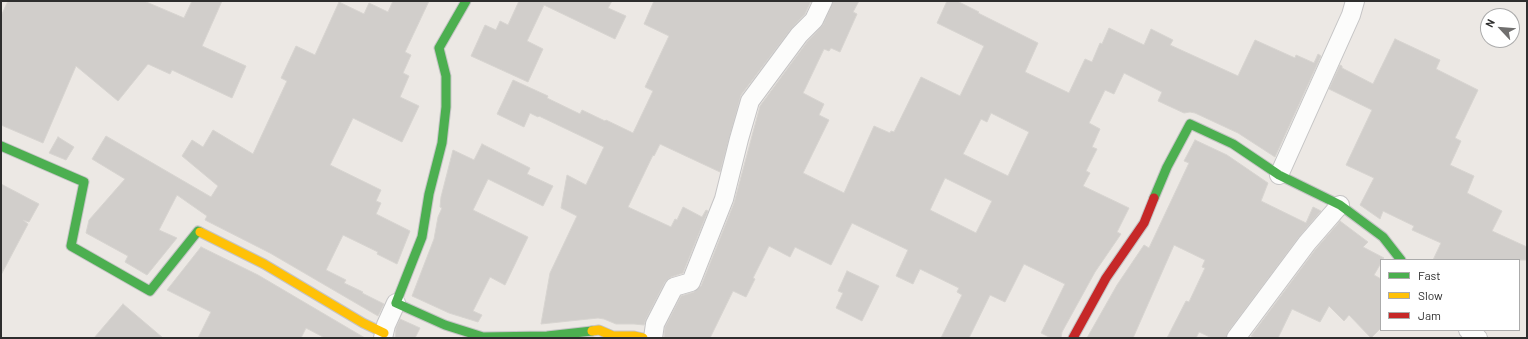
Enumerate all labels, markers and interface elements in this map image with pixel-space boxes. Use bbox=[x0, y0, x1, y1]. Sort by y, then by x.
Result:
north arrow bbox=[1480, 8, 1520, 48]
text: N bbox=[1482, 17, 1497, 29]
legend bbox=[1380, 259, 1520, 331]
text: Fast bbox=[1418, 268, 1441, 282]
text: Slow bbox=[1418, 288, 1443, 302]
text: Jam bbox=[1418, 308, 1441, 322]

